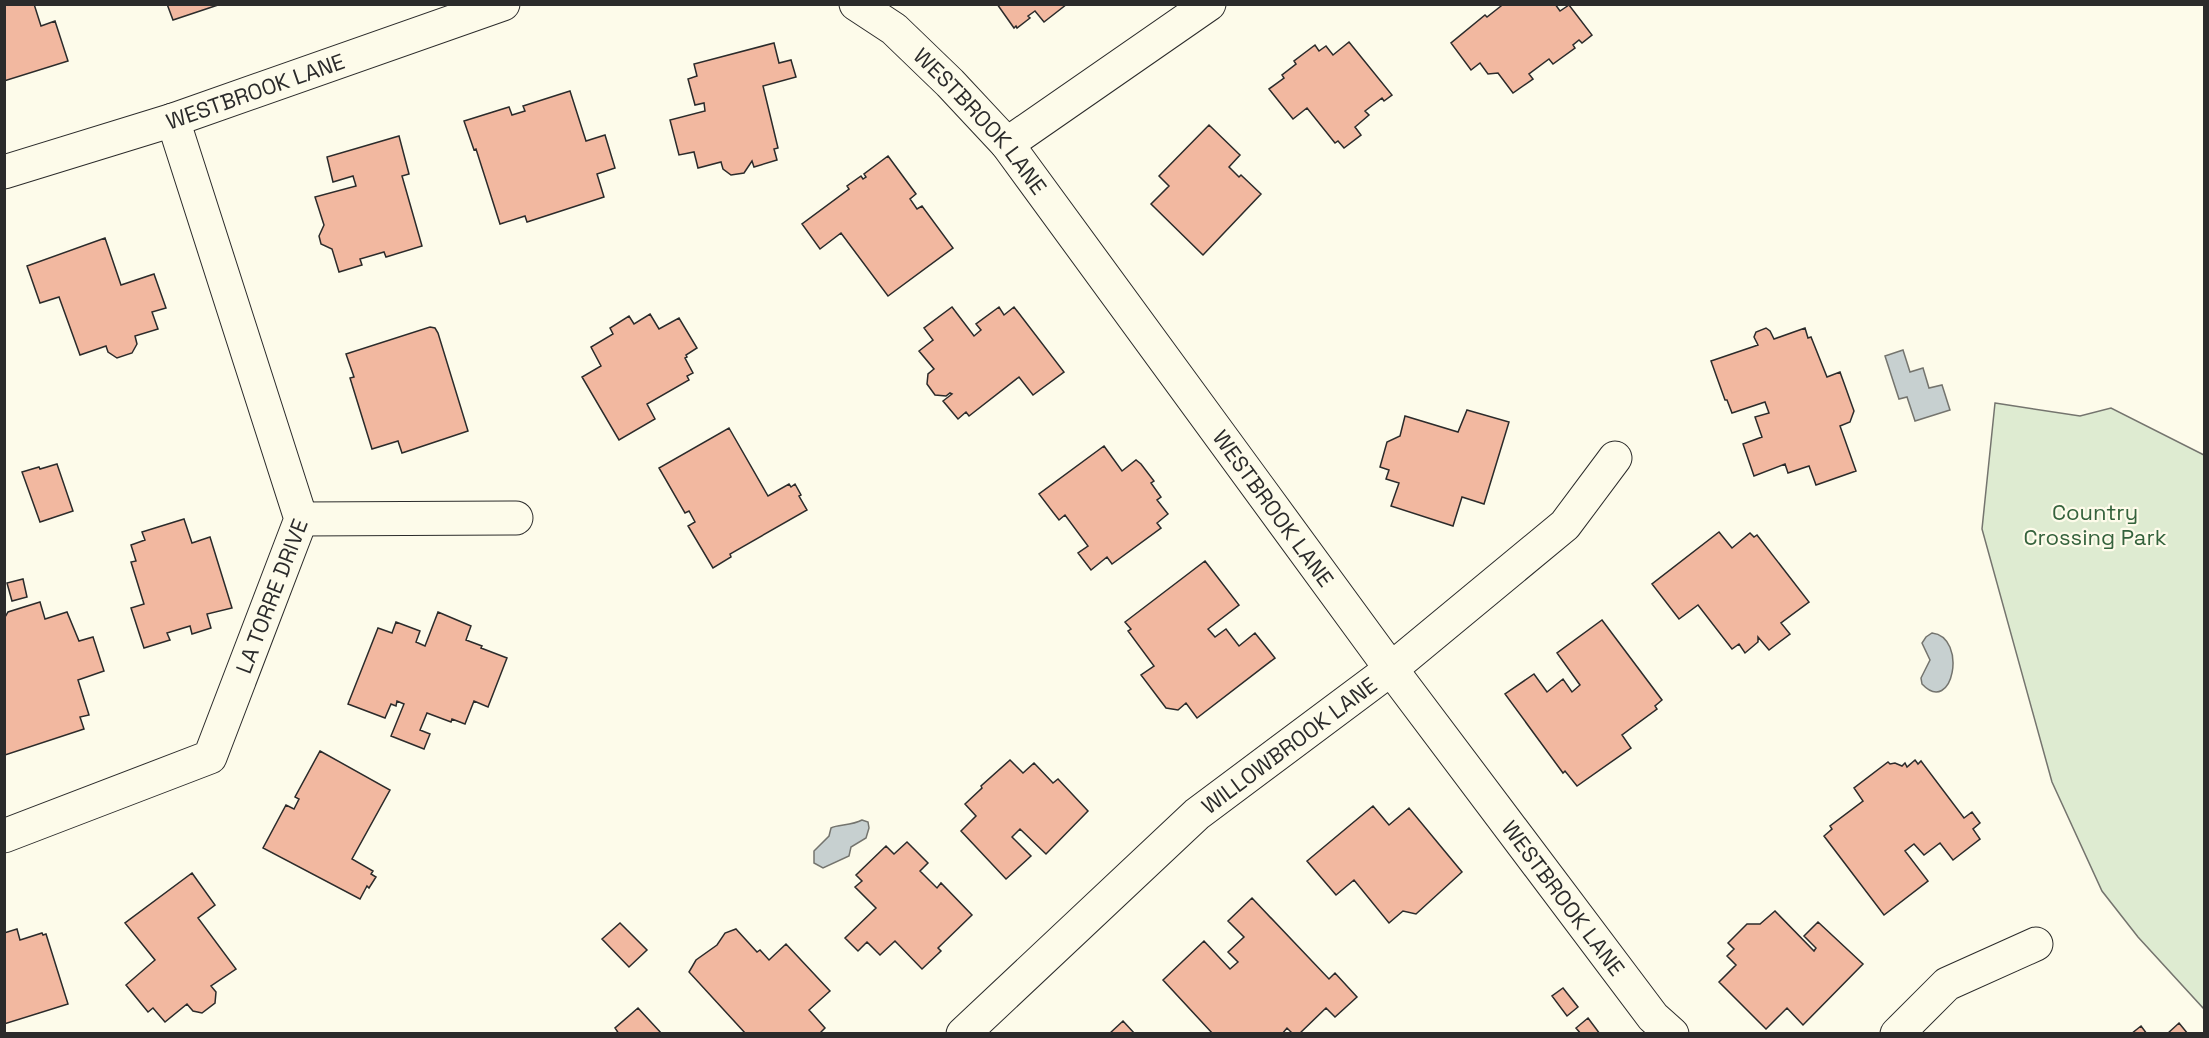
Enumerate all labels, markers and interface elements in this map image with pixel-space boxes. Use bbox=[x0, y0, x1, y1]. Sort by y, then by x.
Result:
street label: WESTBROOK LANE bbox=[908, 42, 1053, 200]
street label: WESTBROOK LANE bbox=[162, 47, 348, 135]
street label: WESTBROOK LANE bbox=[1207, 424, 1340, 592]
park label: Country Crossing Park bbox=[2023, 498, 2167, 551]
street label: LA TORRE DRIVE bbox=[229, 515, 314, 677]
street label: WILLOWBROOK LANE bbox=[1196, 671, 1382, 820]
street label: WESTBROOK LANE bbox=[1496, 815, 1631, 981]

